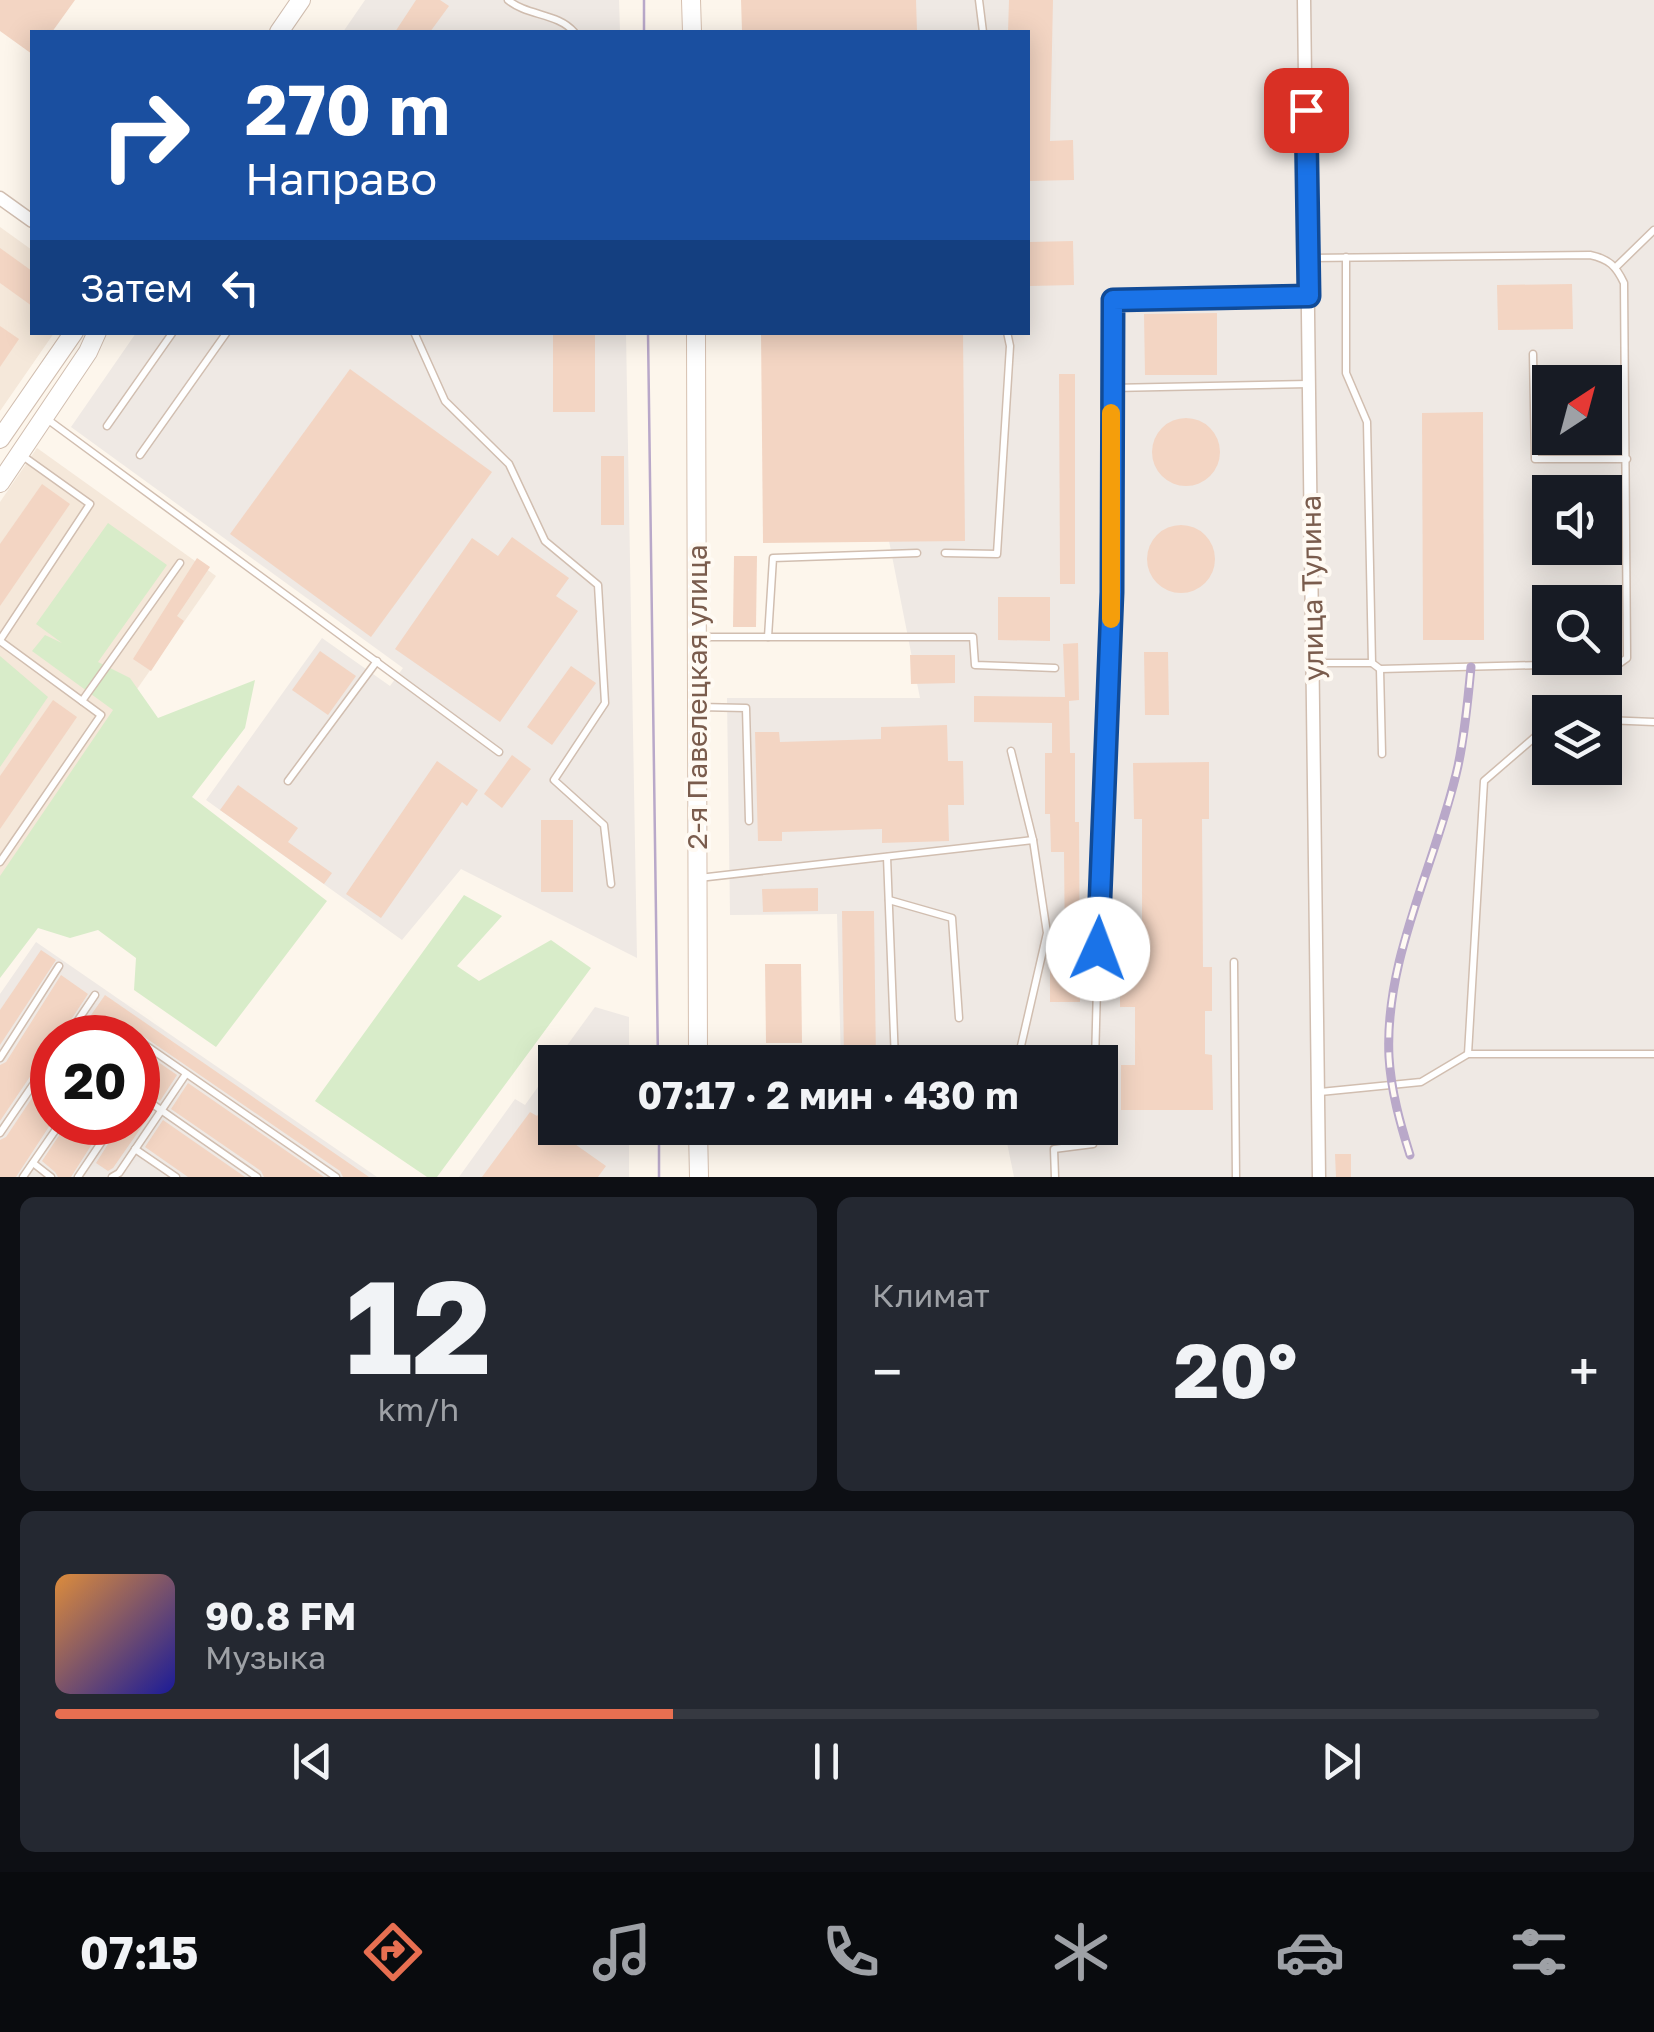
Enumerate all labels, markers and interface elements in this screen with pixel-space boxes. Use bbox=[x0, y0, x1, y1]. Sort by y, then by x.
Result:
text: 270 m bbox=[245, 66, 450, 150]
pin bbox=[1264, 68, 1349, 153]
icon: right bbox=[80, 70, 210, 200]
icon: arrive bbox=[1279, 83, 1334, 138]
text: Направо bbox=[245, 151, 437, 205]
icon: left bbox=[213, 260, 268, 315]
text: Затем bbox=[80, 265, 193, 310]
north arrow bbox=[1532, 365, 1622, 455]
map controls bbox=[1532, 365, 1622, 785]
button: sound bbox=[1532, 475, 1622, 565]
street label: улица Тулина bbox=[1293, 495, 1330, 681]
street label: 2-я Павелецкая улица bbox=[680, 544, 713, 850]
button: search bbox=[1532, 585, 1622, 675]
button: layers bbox=[1532, 695, 1622, 785]
position arrow bbox=[1046, 897, 1150, 1001]
speed limit sign: 20 bbox=[30, 1015, 160, 1145]
text: 07:17 · 2 мин · 430 m bbox=[638, 1072, 1018, 1117]
text: 12 bbox=[345, 1247, 492, 1403]
text: Климат bbox=[872, 1276, 990, 1314]
text: 20° bbox=[1174, 1324, 1297, 1415]
text: − bbox=[872, 1338, 902, 1404]
text: + bbox=[1569, 1338, 1599, 1404]
text: km/h bbox=[378, 1390, 459, 1428]
text: 90.8 FM bbox=[205, 1593, 356, 1638]
text: Музыка bbox=[205, 1638, 326, 1676]
icon: previous bbox=[285, 1734, 340, 1789]
icon: pause bbox=[799, 1734, 854, 1789]
icon: next bbox=[1314, 1734, 1369, 1789]
icon: directions bbox=[358, 1917, 428, 1987]
icon: music bbox=[587, 1917, 657, 1987]
icon: phone bbox=[816, 1917, 886, 1987]
icon: climate bbox=[1046, 1917, 1116, 1987]
icon: car bbox=[1275, 1917, 1345, 1987]
icon: filters bbox=[1504, 1917, 1574, 1987]
text: 07:15 bbox=[80, 1925, 198, 1979]

